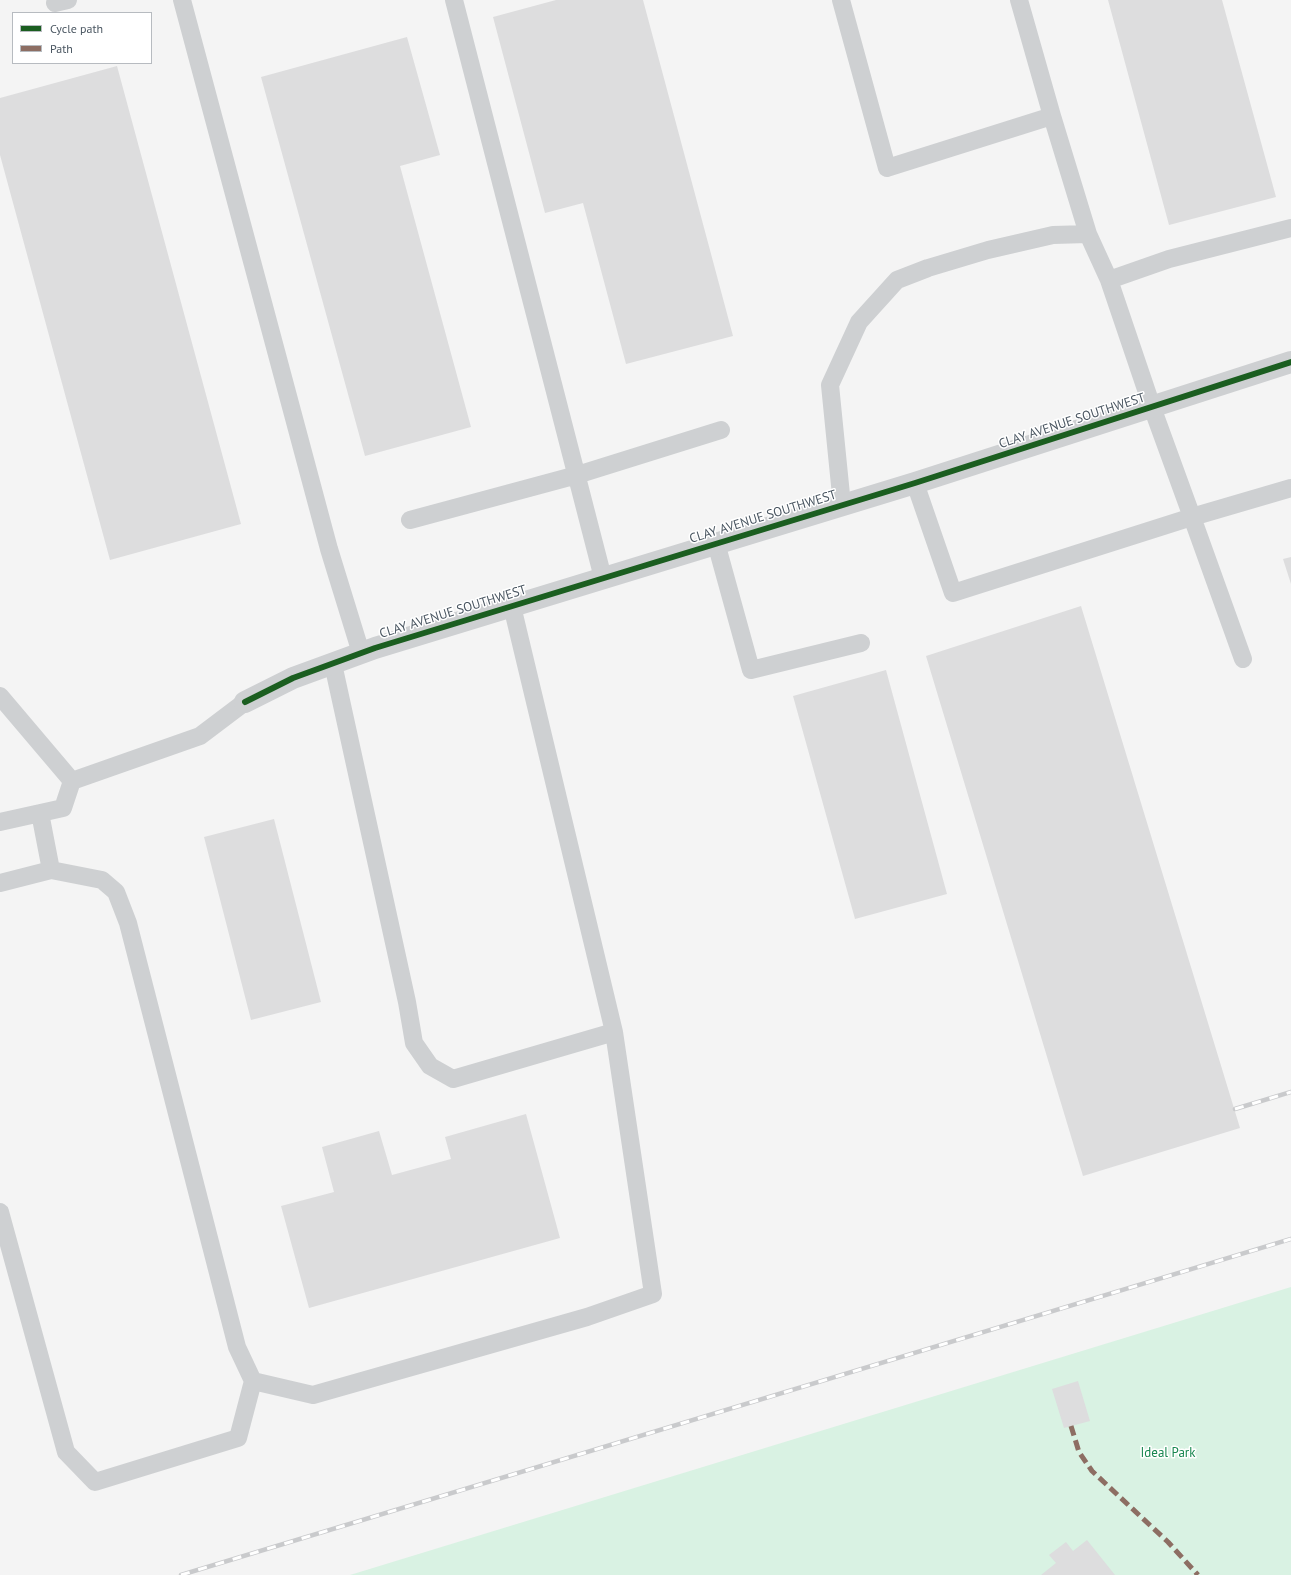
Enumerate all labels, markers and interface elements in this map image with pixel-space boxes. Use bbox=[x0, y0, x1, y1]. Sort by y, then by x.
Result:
legend bbox=[12, 12, 152, 64]
text: Cycle path bbox=[50, 21, 103, 36]
text: Path bbox=[50, 41, 73, 56]
street label: CLAY AVENUE SOUTHWEST bbox=[997, 390, 1147, 452]
street label: CLAY AVENUE SOUTHWEST bbox=[688, 487, 838, 547]
street label: CLAY AVENUE SOUTHWEST bbox=[378, 582, 528, 642]
park label: Ideal Park bbox=[1140, 1445, 1196, 1461]

